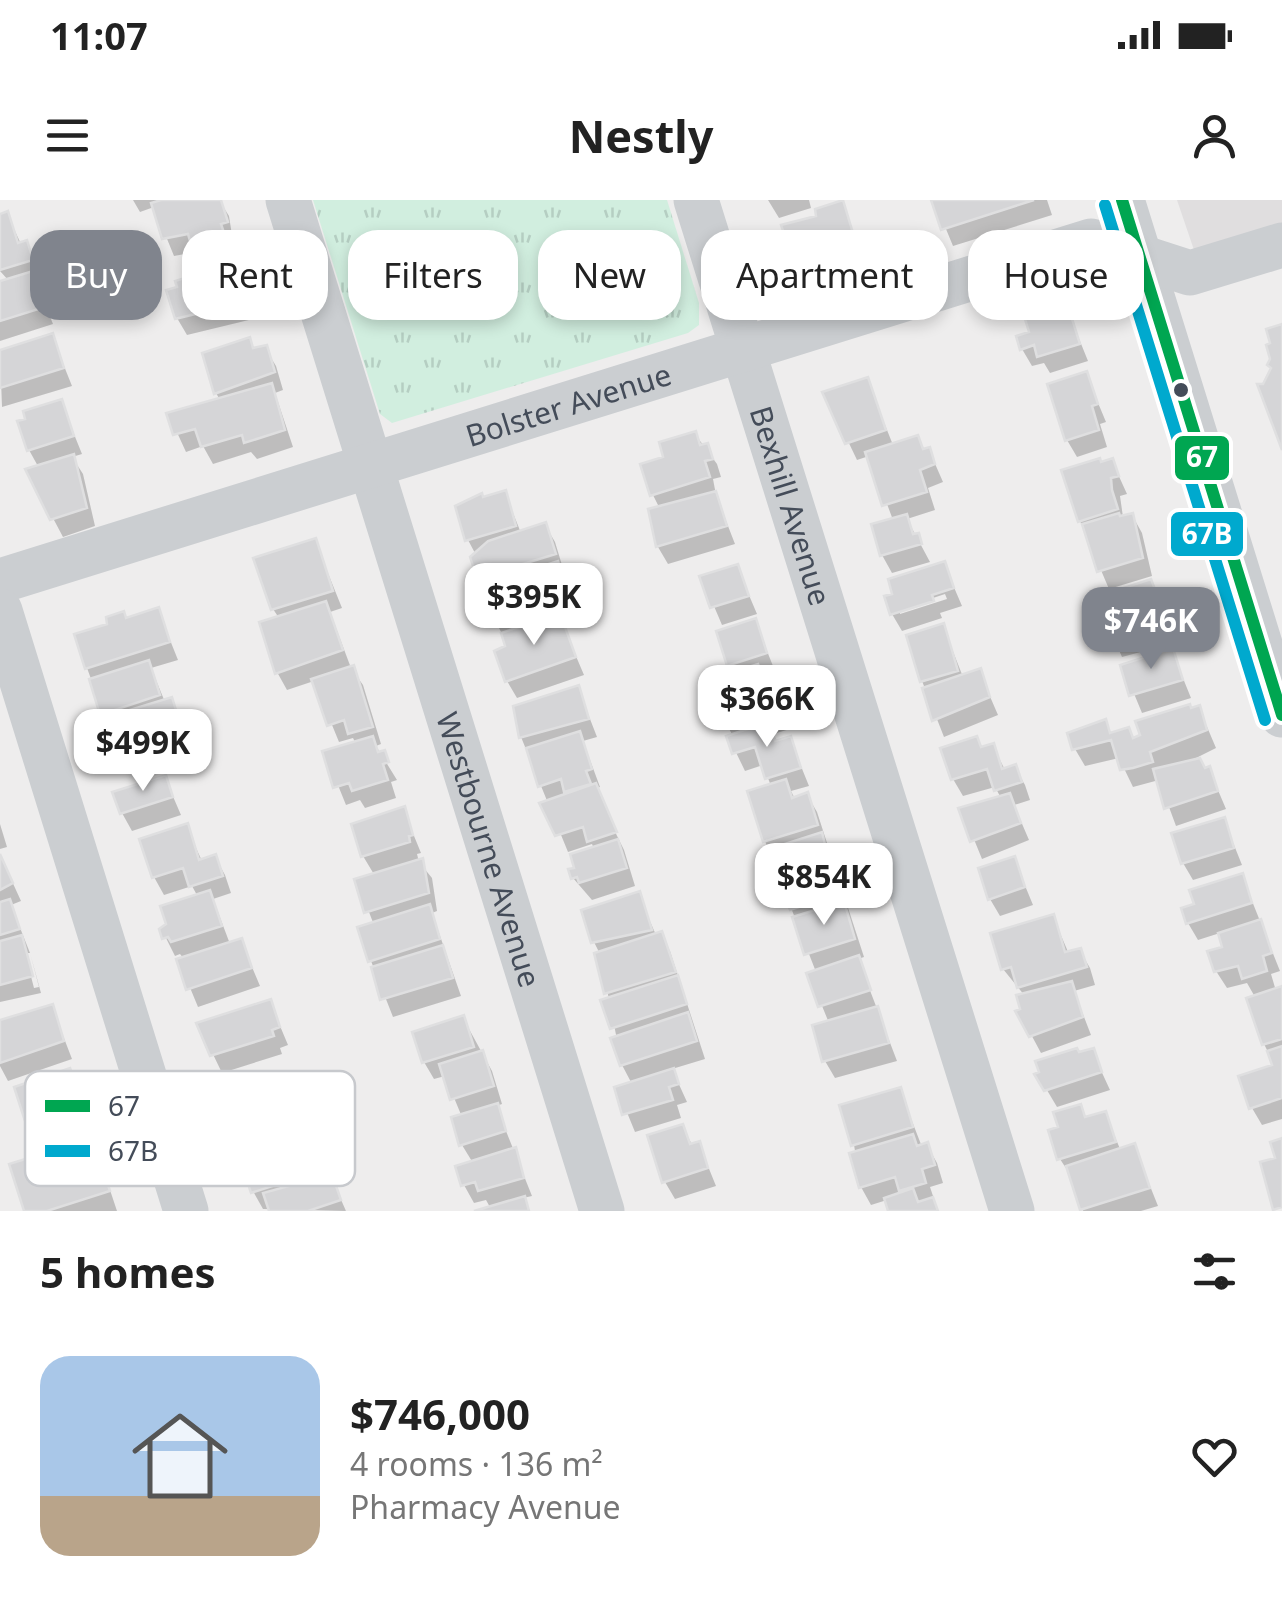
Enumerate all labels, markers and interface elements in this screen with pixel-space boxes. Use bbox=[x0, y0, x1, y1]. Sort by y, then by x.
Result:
text: 11:07 bbox=[50, 9, 148, 61]
text: Nestly bbox=[569, 105, 713, 166]
icon: menu bbox=[40, 108, 95, 163]
icon: person bbox=[1187, 108, 1242, 163]
chip: Buy bbox=[30, 230, 162, 320]
chip: Rent bbox=[182, 230, 328, 320]
chip: Filters bbox=[348, 230, 518, 320]
chip: New bbox=[538, 230, 681, 320]
chip: Apartment bbox=[701, 230, 948, 320]
chip: House bbox=[968, 230, 1144, 320]
street label: Bolster Avenue bbox=[460, 353, 676, 455]
unlabelled marker bbox=[1171, 380, 1191, 400]
street label: Bexhill Avenue bbox=[741, 401, 842, 610]
line badge: 67 bbox=[1173, 434, 1231, 482]
text: 67 bbox=[1186, 437, 1218, 475]
line badge: 67B bbox=[1169, 510, 1245, 558]
text: 67B bbox=[1182, 514, 1232, 552]
pin: $395K bbox=[464, 563, 604, 648]
text: $395K bbox=[487, 574, 581, 617]
pin: $746K bbox=[1081, 587, 1221, 672]
text: $746K bbox=[1104, 598, 1198, 641]
pin: $366K bbox=[697, 665, 837, 750]
text: $366K bbox=[720, 676, 814, 719]
street label: Westbourne Avenue bbox=[428, 707, 552, 992]
pin: $499K bbox=[73, 709, 213, 794]
text: $499K bbox=[96, 720, 190, 763]
pin: $854K bbox=[754, 843, 894, 928]
text: $854K bbox=[777, 854, 871, 897]
legend bbox=[25, 1071, 355, 1186]
text: 67 bbox=[108, 1086, 140, 1124]
text: 67B bbox=[108, 1131, 158, 1169]
text: 5 homes bbox=[40, 1243, 216, 1300]
icon: filters bbox=[1187, 1244, 1242, 1299]
text: $746,000 bbox=[350, 1385, 530, 1442]
icon: home bbox=[120, 1396, 240, 1516]
icon: heart bbox=[1187, 1429, 1242, 1484]
text: 4 rooms · 136 m² bbox=[350, 1442, 603, 1485]
text: Pharmacy Avenue bbox=[350, 1485, 621, 1528]

